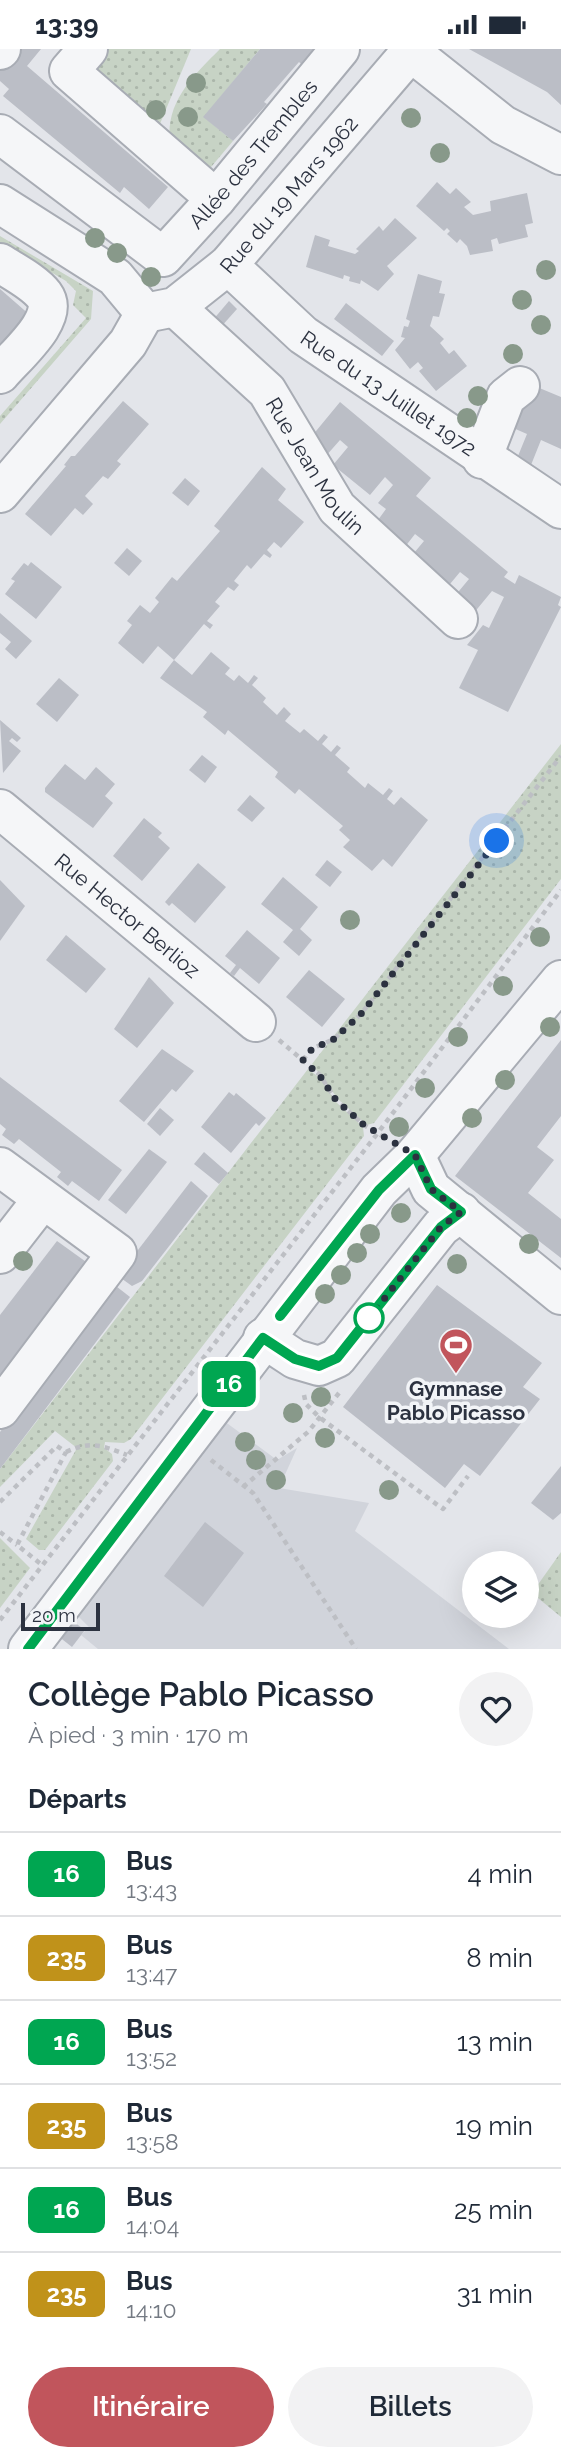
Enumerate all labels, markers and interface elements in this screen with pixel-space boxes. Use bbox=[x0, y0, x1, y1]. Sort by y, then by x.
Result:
text: 13:39 bbox=[35, 10, 99, 40]
street label: Allée des Trembles bbox=[183, 74, 322, 233]
street label: Rue du 19 Mars 1962 bbox=[214, 111, 363, 278]
street label: Rue du 13 Juillet 1972 bbox=[296, 325, 481, 461]
street label: Rue Jean Moulin bbox=[261, 393, 370, 540]
your location bbox=[479, 823, 514, 858]
street label: Rue Hector Berlioz bbox=[50, 848, 205, 983]
unlabelled marker bbox=[354, 1303, 384, 1333]
sports icon: Gymnase Pablo Picasso bbox=[437, 1326, 475, 1375]
line badge: 16 bbox=[198, 1361, 260, 1407]
text: 16 bbox=[216, 1369, 242, 1398]
place label: Gymnase Pablo Picasso bbox=[387, 1376, 526, 1425]
map controls bbox=[462, 1551, 539, 1628]
button: layers bbox=[462, 1551, 539, 1628]
scale bar bbox=[21, 1600, 100, 1632]
text: 20 m bbox=[32, 1604, 76, 1626]
button: heart bbox=[459, 1672, 533, 1746]
text: Collège Pablo Picasso bbox=[28, 1675, 374, 1714]
text: À pied · 3 min · 170 m bbox=[28, 1721, 249, 1748]
text: Départs bbox=[28, 1784, 127, 1814]
text: Bus bbox=[126, 1846, 173, 1876]
text: 16 bbox=[53, 1859, 80, 1888]
text: 4 min bbox=[467, 1859, 533, 1889]
text: 13:43 bbox=[126, 1876, 177, 1903]
text: Bus bbox=[126, 1930, 173, 1960]
text: 235 bbox=[46, 1943, 87, 1972]
text: 8 min bbox=[466, 1943, 533, 1973]
text: 13:47 bbox=[126, 1960, 177, 1987]
text: Bus bbox=[126, 2014, 173, 2044]
text: 16 bbox=[53, 2027, 80, 2056]
text: 13 min bbox=[457, 2027, 533, 2057]
text: 13:52 bbox=[126, 2044, 177, 2071]
text: Bus bbox=[126, 2098, 173, 2128]
text: 235 bbox=[46, 2111, 87, 2140]
text: 19 min bbox=[455, 2111, 533, 2141]
text: 13:58 bbox=[126, 2128, 179, 2155]
text: Bus bbox=[126, 2182, 173, 2212]
text: 16 bbox=[53, 2195, 80, 2224]
text: 25 min bbox=[454, 2195, 533, 2225]
text: 14:04 bbox=[126, 2212, 179, 2239]
text: Bus bbox=[126, 2266, 173, 2296]
text: 235 bbox=[46, 2279, 87, 2308]
text: 31 min bbox=[457, 2279, 533, 2309]
text: 14:10 bbox=[126, 2296, 177, 2323]
button: Itinéraire bbox=[28, 2367, 274, 2447]
button: Billets bbox=[288, 2367, 533, 2447]

